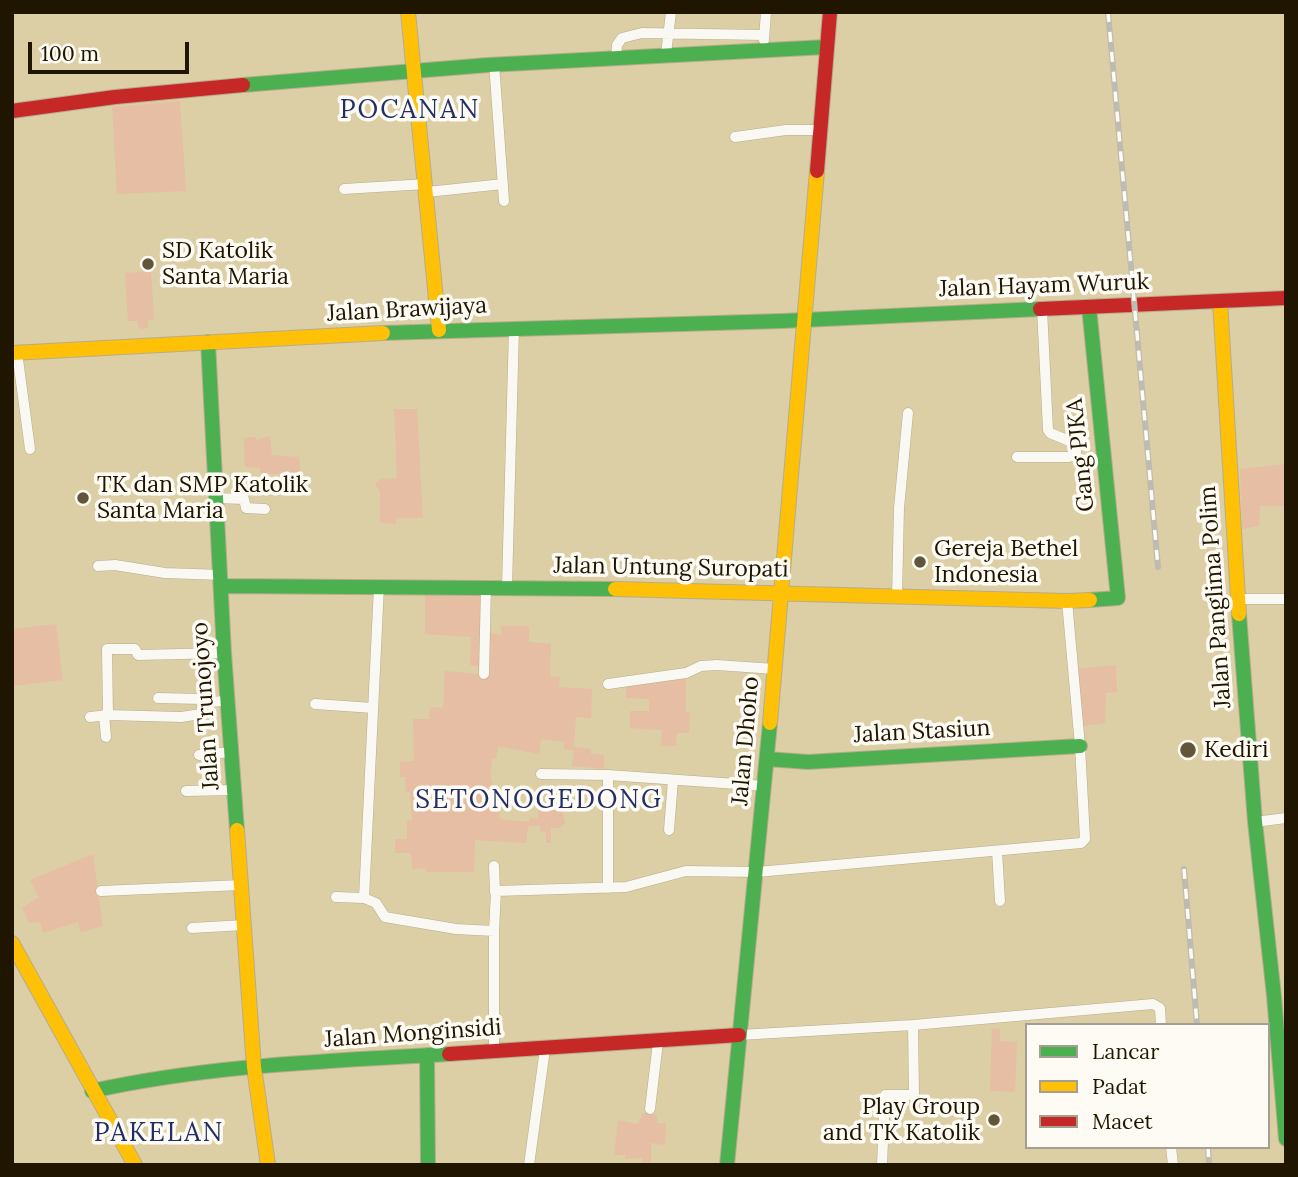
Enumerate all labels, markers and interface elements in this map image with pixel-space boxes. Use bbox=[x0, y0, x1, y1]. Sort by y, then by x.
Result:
scale bar bbox=[32, 28, 192, 72]
text: 100 m bbox=[41, 40, 99, 67]
district label: POCANAN bbox=[341, 95, 479, 127]
place label: SD Katolik Santa Maria bbox=[162, 237, 289, 291]
marker: SD Katolik Santa Maria bbox=[140, 256, 156, 272]
street label: Jalan Hayam Wuruk bbox=[939, 269, 1149, 303]
street label: Jalan Brawijaya bbox=[326, 292, 488, 328]
street label: Gang PJKA bbox=[1061, 397, 1101, 513]
place label: TK dan SMP Katolik Santa Maria bbox=[97, 471, 308, 525]
street label: Jalan Panglima Polim bbox=[1194, 485, 1238, 709]
marker: TK dan SMP Katolik Santa Maria bbox=[75, 490, 91, 506]
place label: Gereja Bethel Indonesia bbox=[934, 535, 1078, 589]
street label: Jalan Untung Suropati bbox=[553, 552, 789, 584]
marker: Gereja Bethel Indonesia bbox=[912, 554, 928, 570]
street label: Jalan Trunojoyo bbox=[186, 621, 226, 791]
street label: Jalan Dhoho bbox=[727, 675, 765, 807]
street label: Jalan Stasiun bbox=[853, 715, 991, 749]
place label: Kediri bbox=[1204, 736, 1268, 764]
marker: Kediri bbox=[1178, 740, 1198, 760]
district label: SETONOGEDONG bbox=[417, 785, 661, 817]
street label: Jalan Monginsidi bbox=[323, 1014, 503, 1054]
legend bbox=[1025, 1023, 1270, 1149]
text: Lancar bbox=[1092, 1038, 1159, 1065]
text: Padat bbox=[1092, 1073, 1147, 1100]
place label: Play Group and TK Katolik bbox=[823, 1093, 980, 1147]
text: Macet bbox=[1092, 1108, 1153, 1135]
marker: Play Group and TK Katolik bbox=[986, 1112, 1002, 1128]
district label: PAKELAN bbox=[95, 1118, 223, 1150]

